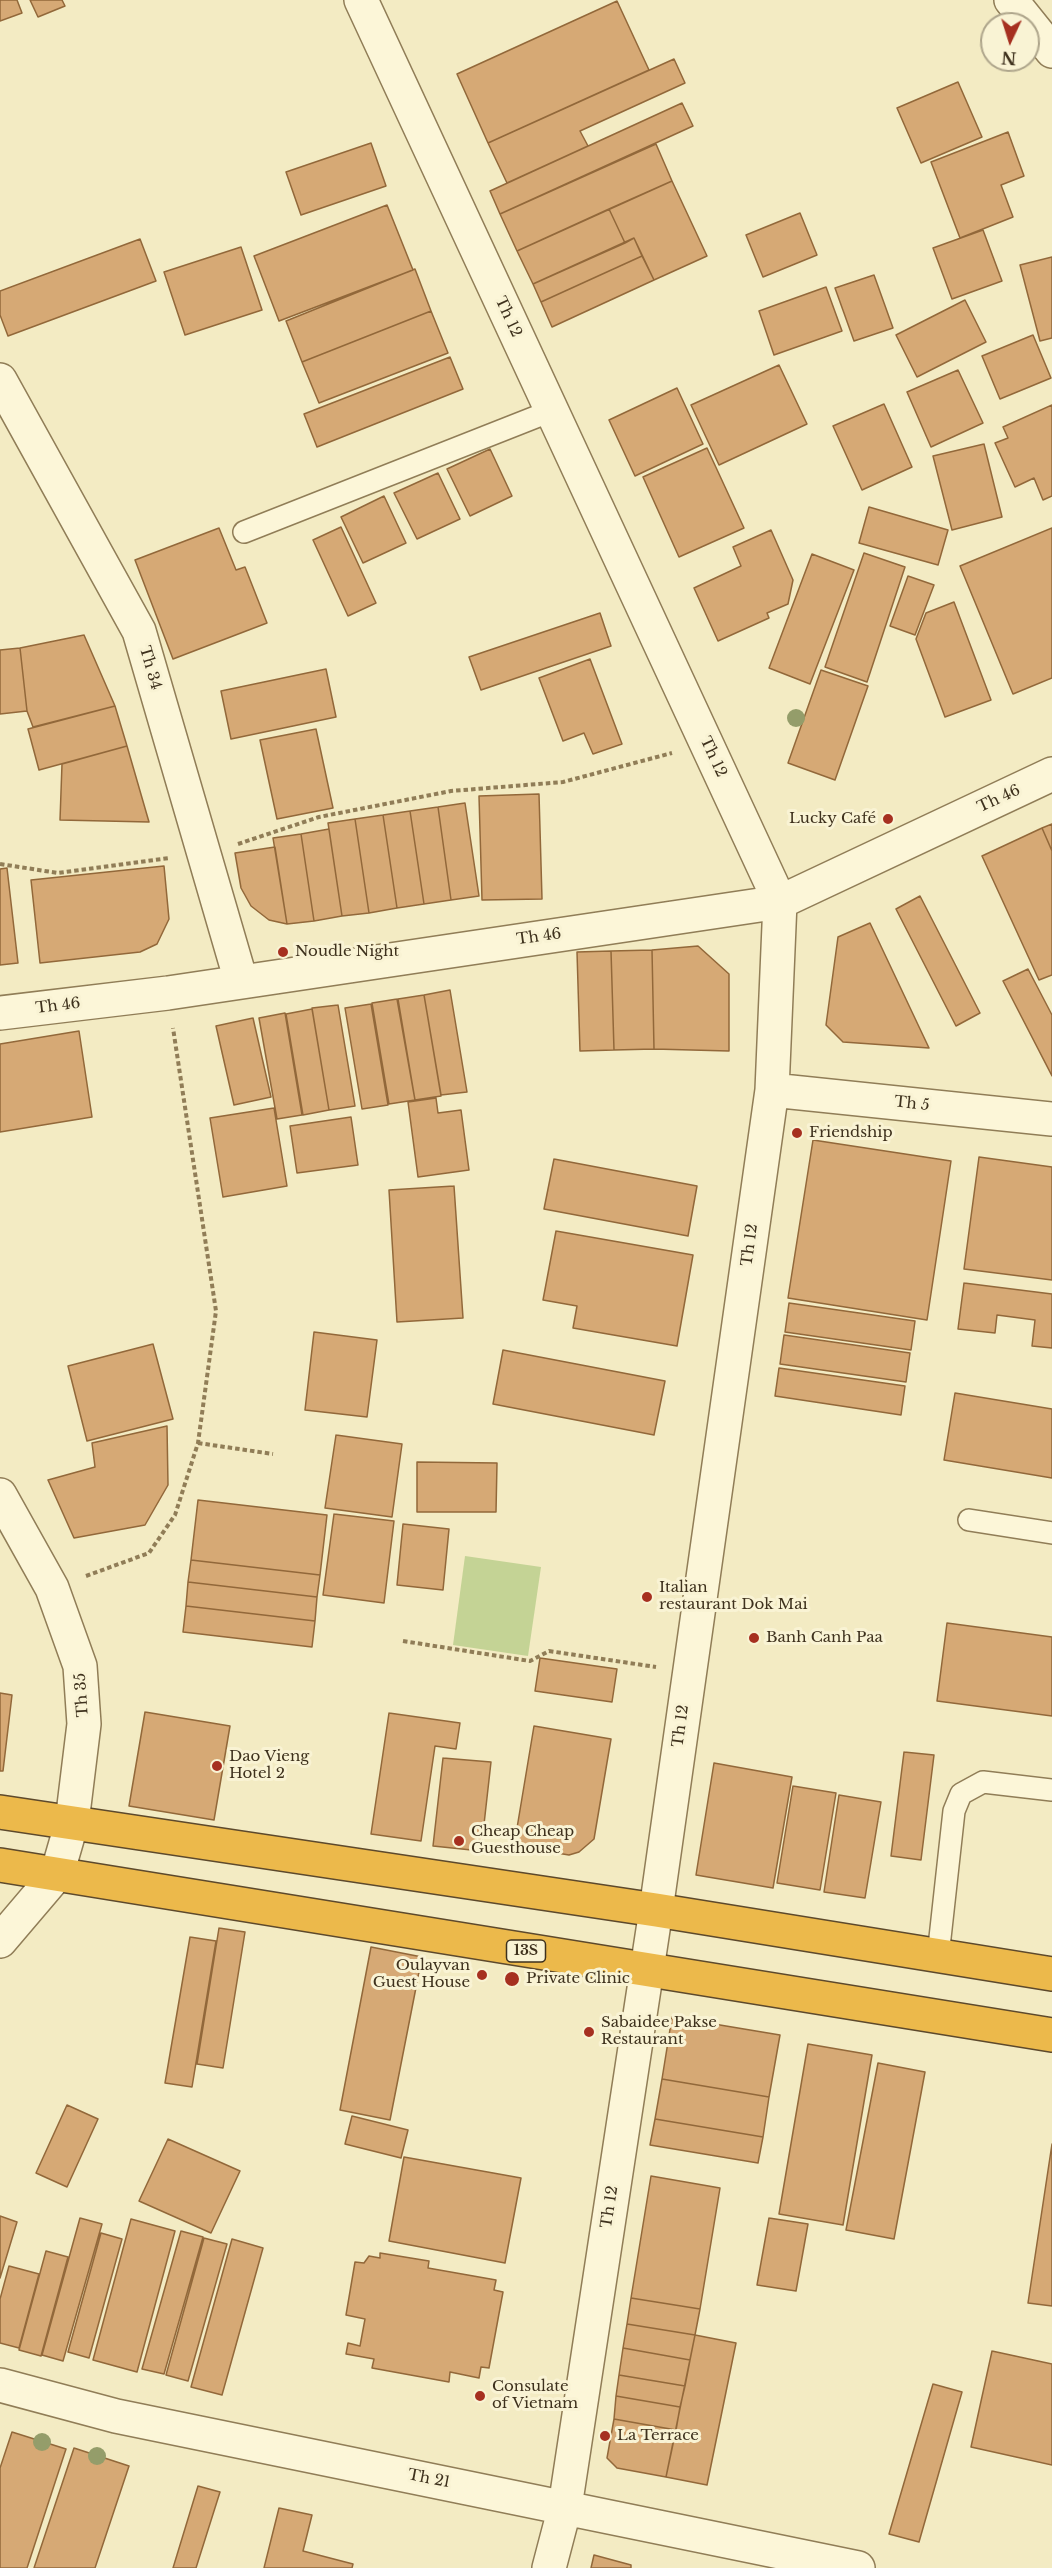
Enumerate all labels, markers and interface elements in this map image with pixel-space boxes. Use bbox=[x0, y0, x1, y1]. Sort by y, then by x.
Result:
north arrow bbox=[980, 12, 1040, 72]
text: N bbox=[1001, 47, 1017, 68]
street label: Th 12 bbox=[491, 294, 525, 340]
street label: Th 34 bbox=[135, 644, 165, 692]
street label: Th 12 bbox=[696, 734, 730, 780]
street label: Th 46 bbox=[975, 781, 1023, 817]
place label: Lucky Café bbox=[789, 810, 876, 828]
marker: Lucky Café bbox=[881, 812, 895, 826]
street label: Th 46 bbox=[515, 925, 563, 949]
place label: Noudle Night bbox=[295, 943, 399, 961]
marker: Noudle Night bbox=[276, 945, 290, 959]
street label: Th 46 bbox=[35, 994, 81, 1018]
street label: Th 5 bbox=[894, 1093, 930, 1115]
place label: Friendship bbox=[809, 1124, 893, 1142]
marker: Friendship bbox=[790, 1126, 804, 1140]
street label: Th 12 bbox=[738, 1223, 762, 1267]
place label: Italian restaurant Dok Mai bbox=[659, 1579, 808, 1614]
marker: Italian restaurant Dok Mai bbox=[640, 1590, 654, 1604]
place label: Banh Canh Paa bbox=[766, 1629, 883, 1647]
marker: Banh Canh Paa bbox=[747, 1631, 761, 1645]
street label: Th 35 bbox=[71, 1672, 93, 1718]
street label: Th 12 bbox=[669, 1704, 693, 1748]
place label: Dao Vieng Hotel 2 bbox=[229, 1748, 309, 1783]
marker: Dao Vieng Hotel 2 bbox=[210, 1759, 224, 1773]
place label: Cheap Cheap Guesthouse bbox=[471, 1823, 574, 1858]
marker: Cheap Cheap Guesthouse bbox=[452, 1834, 466, 1848]
road number: 13S bbox=[506, 1940, 546, 1962]
place label: Oulayvan Guest House bbox=[373, 1957, 470, 1992]
marker: Oulayvan Guest House bbox=[475, 1968, 489, 1982]
marker: Private Clinic bbox=[503, 1970, 521, 1988]
place label: Private Clinic bbox=[526, 1970, 630, 1988]
place label: Sabaidee Pakse Restaurant bbox=[601, 2014, 717, 2049]
marker: Sabaidee Pakse Restaurant bbox=[582, 2025, 596, 2039]
street label: Th 12 bbox=[598, 2185, 622, 2229]
place label: Consulate of Vietnam bbox=[492, 2378, 578, 2413]
marker: Consulate of Vietnam bbox=[473, 2389, 487, 2403]
place label: La Terrace bbox=[617, 2427, 699, 2445]
marker: La Terrace bbox=[598, 2429, 612, 2443]
street label: Th 21 bbox=[406, 2466, 452, 2492]

